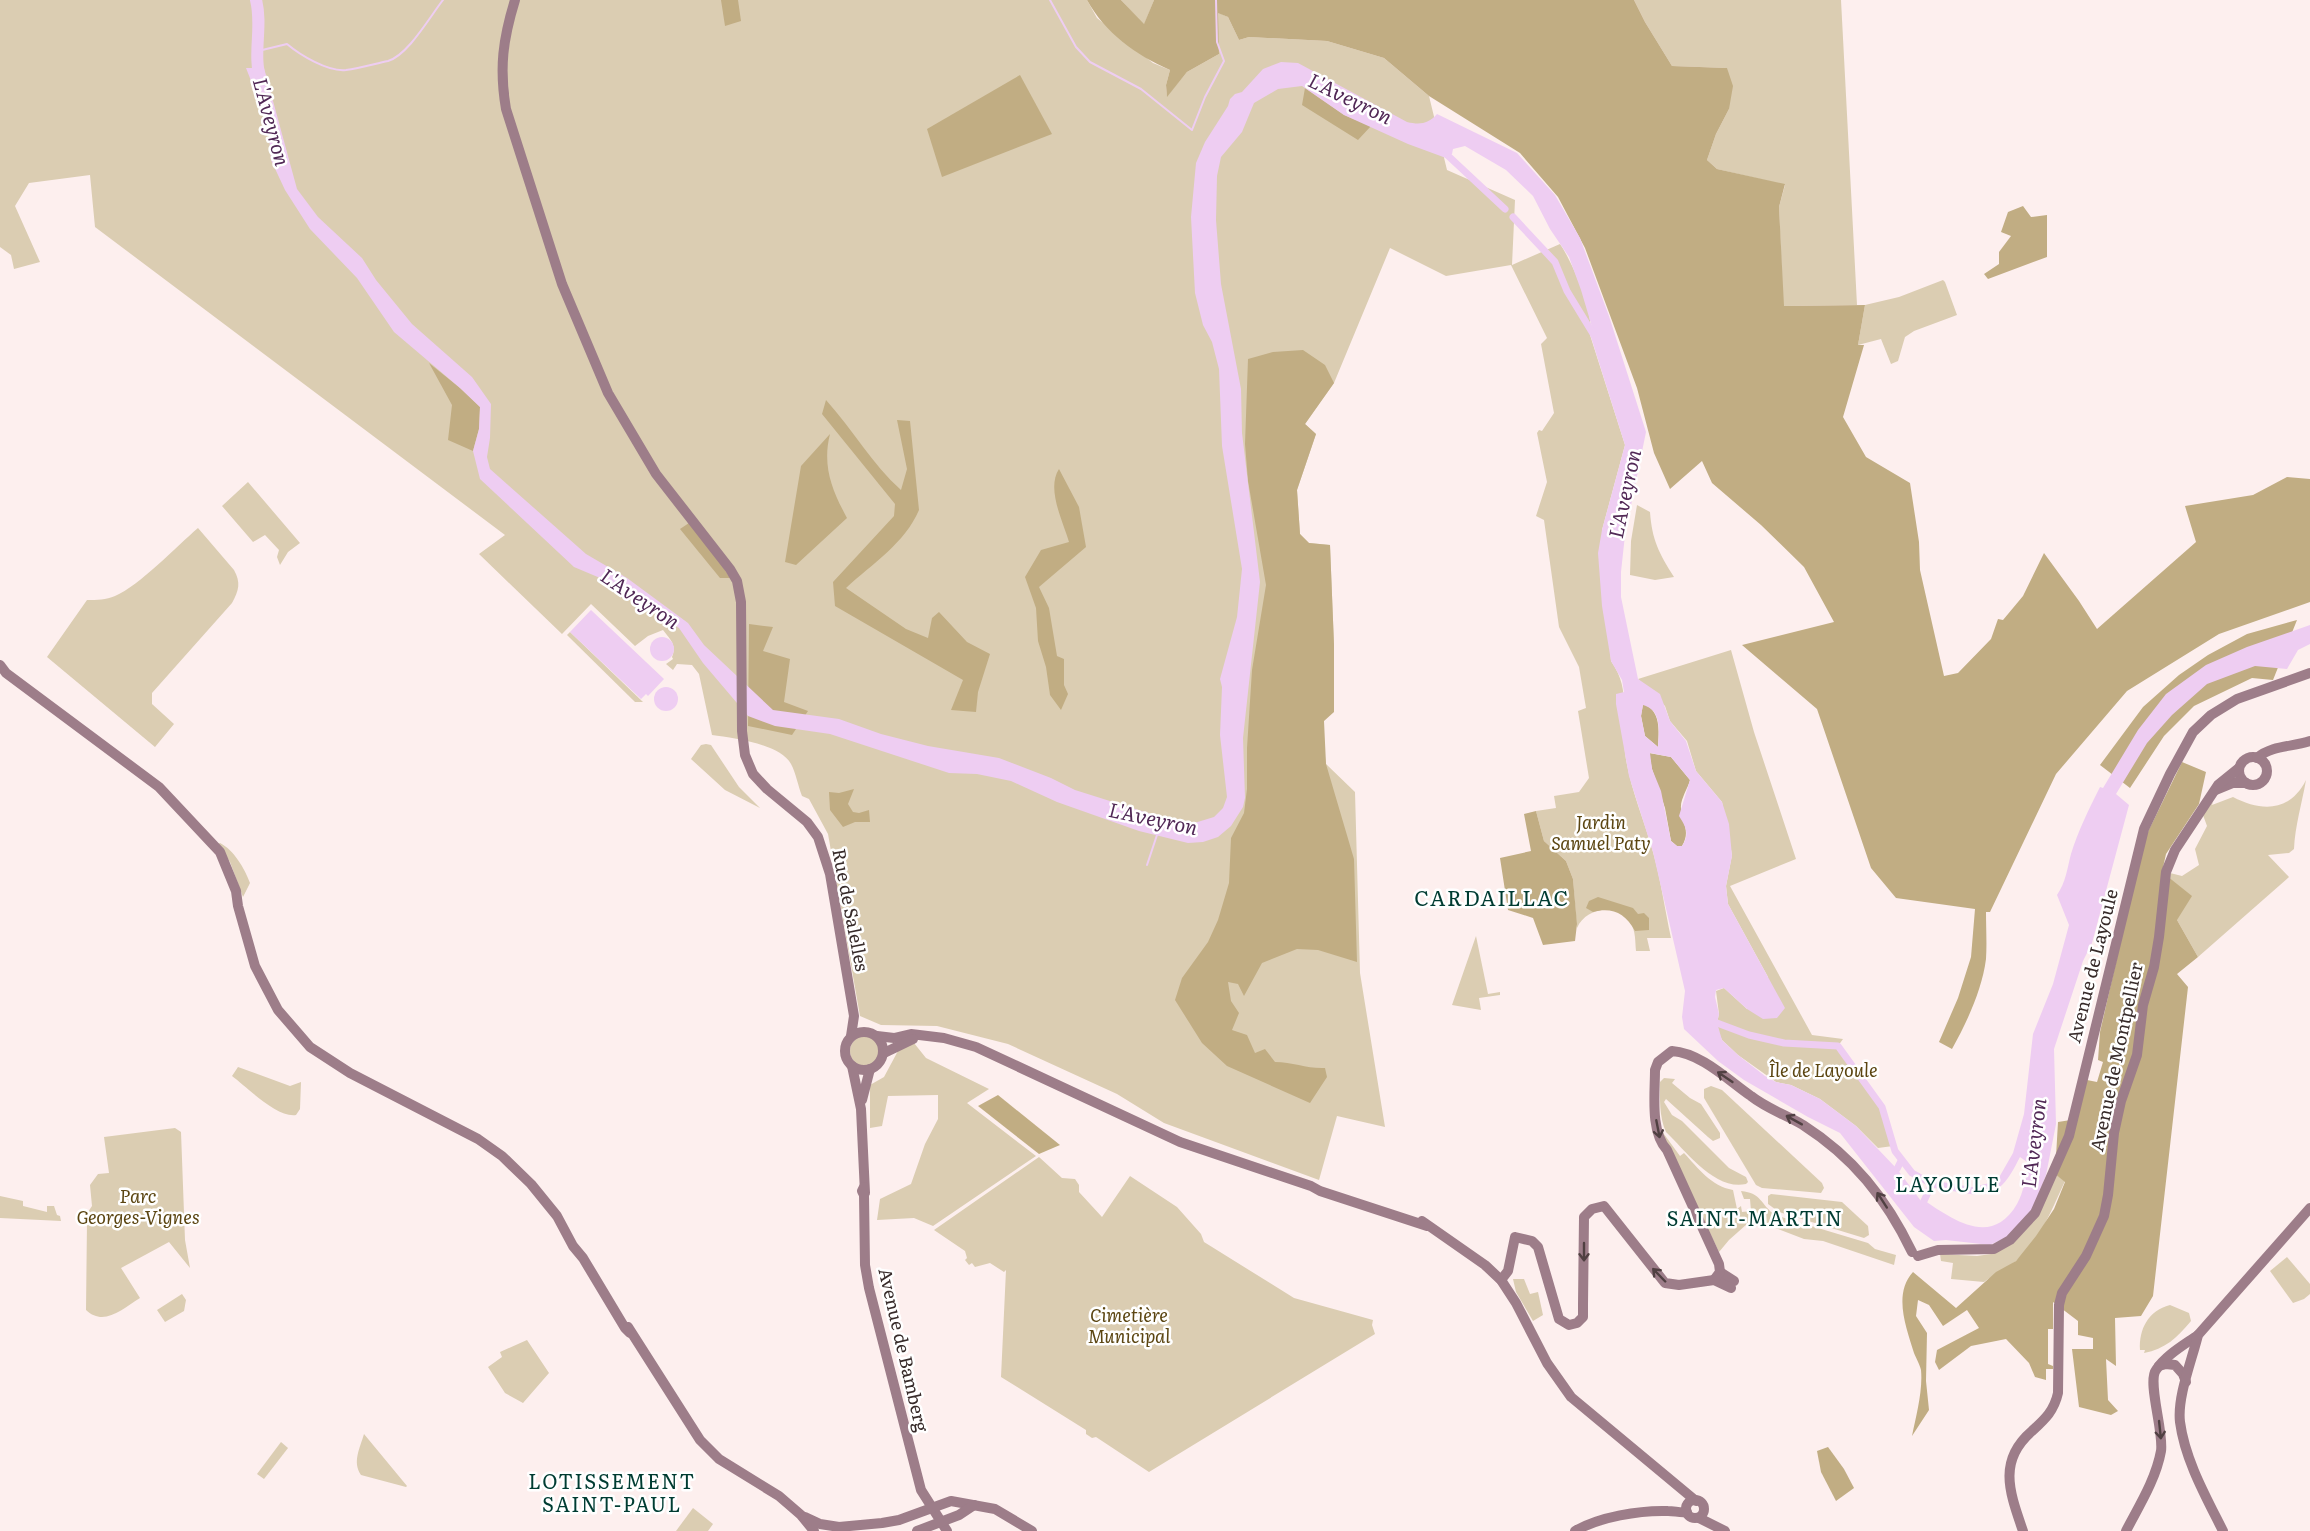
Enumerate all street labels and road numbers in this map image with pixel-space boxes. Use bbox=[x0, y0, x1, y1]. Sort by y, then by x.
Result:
street label: Rue de Salelles bbox=[826, 846, 877, 973]
street label: Avenue de Layoule bbox=[2059, 886, 2124, 1045]
street label: Avenue de Montpellier bbox=[2082, 959, 2149, 1154]
street label: Avenue de Bamberg bbox=[872, 1265, 937, 1435]

